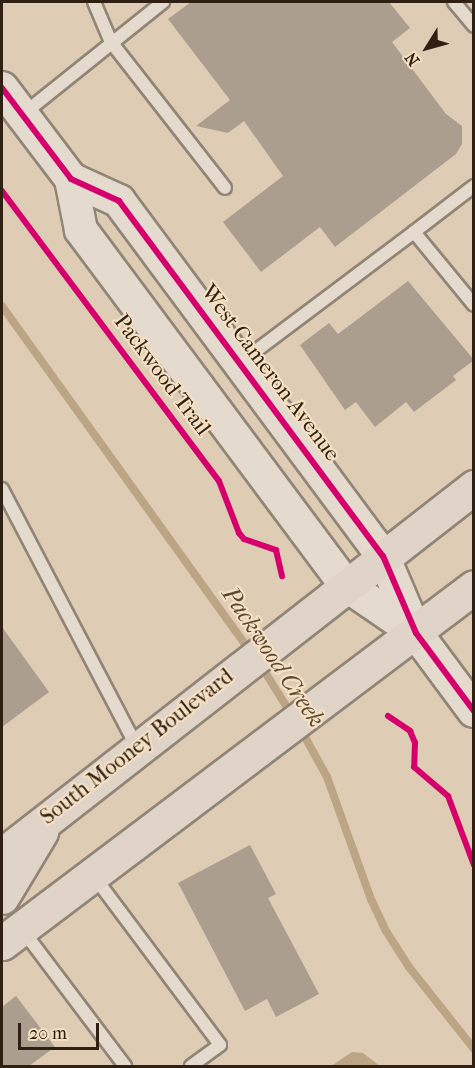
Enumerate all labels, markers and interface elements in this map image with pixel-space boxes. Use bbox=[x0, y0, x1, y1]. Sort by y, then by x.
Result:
north arrow bbox=[397, 18, 457, 78]
text: N bbox=[401, 49, 423, 70]
street label: West Cameron Avenue bbox=[195, 279, 345, 467]
street label: Packwood Trail bbox=[108, 309, 216, 441]
water label: Packwood Creek bbox=[215, 581, 331, 733]
street label: South Mooney Boulevard bbox=[35, 663, 239, 831]
scale bar bbox=[21, 1011, 102, 1049]
text: 20 m bbox=[29, 1023, 67, 1044]

